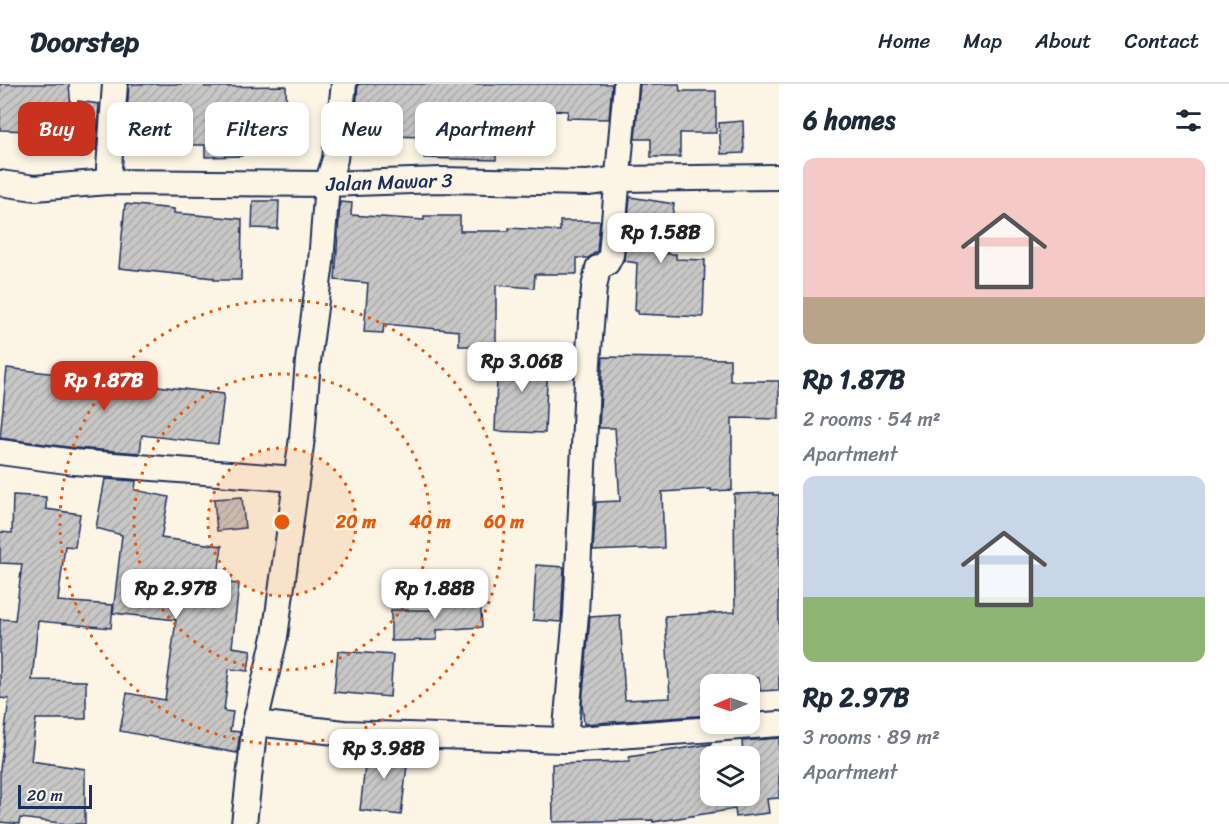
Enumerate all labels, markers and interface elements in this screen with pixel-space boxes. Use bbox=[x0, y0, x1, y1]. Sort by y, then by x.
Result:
text: Doorstep bbox=[30, 17, 139, 66]
text: Home bbox=[878, 22, 930, 60]
text: Map bbox=[963, 22, 1002, 60]
text: About bbox=[1035, 22, 1092, 60]
text: Contact bbox=[1125, 22, 1199, 60]
text: 6 homes bbox=[803, 97, 895, 143]
chip: Buy bbox=[18, 102, 95, 156]
chip: Rent bbox=[107, 102, 193, 156]
chip: Filters bbox=[205, 102, 309, 156]
chip: New bbox=[321, 102, 403, 156]
chip: Apartment bbox=[415, 102, 556, 156]
icon: filters bbox=[1172, 104, 1205, 137]
street label: Jalan Mawar 3 bbox=[324, 162, 453, 202]
icon: home bbox=[950, 197, 1058, 305]
pin: Rp 1.58B bbox=[599, 213, 723, 264]
text: Rp 1.58B bbox=[621, 215, 701, 250]
pin: Rp 3.06B bbox=[460, 342, 584, 393]
text: Rp 3.06B bbox=[481, 344, 563, 379]
text: Rp 1.87B bbox=[803, 356, 905, 402]
pin: Rp 1.87B bbox=[42, 361, 166, 412]
text: Rp 1.87B bbox=[65, 363, 143, 398]
text: 2 rooms · 54 m² bbox=[803, 402, 941, 437]
text: Apartment bbox=[803, 437, 897, 472]
text: 20 m bbox=[335, 506, 376, 538]
text: 40 m bbox=[408, 506, 451, 538]
text: 60 m bbox=[483, 506, 524, 538]
centre of rings bbox=[272, 512, 292, 532]
icon: home bbox=[950, 515, 1058, 623]
pin: Rp 2.97B bbox=[114, 569, 238, 620]
pin: Rp 1.88B bbox=[373, 569, 497, 620]
text: Rp 2.97B bbox=[135, 571, 217, 606]
text: Rp 1.88B bbox=[395, 571, 475, 606]
north arrow bbox=[700, 674, 760, 734]
map controls bbox=[700, 674, 760, 806]
text: Rp 2.97B bbox=[803, 674, 909, 720]
text: 3 rooms · 89 m² bbox=[803, 720, 940, 755]
pin: Rp 3.98B bbox=[322, 729, 446, 780]
text: Rp 3.98B bbox=[343, 731, 425, 766]
button: layers bbox=[700, 746, 760, 806]
text: Apartment bbox=[803, 755, 897, 790]
text: 20 m bbox=[27, 781, 63, 810]
scale bar bbox=[18, 782, 92, 810]

